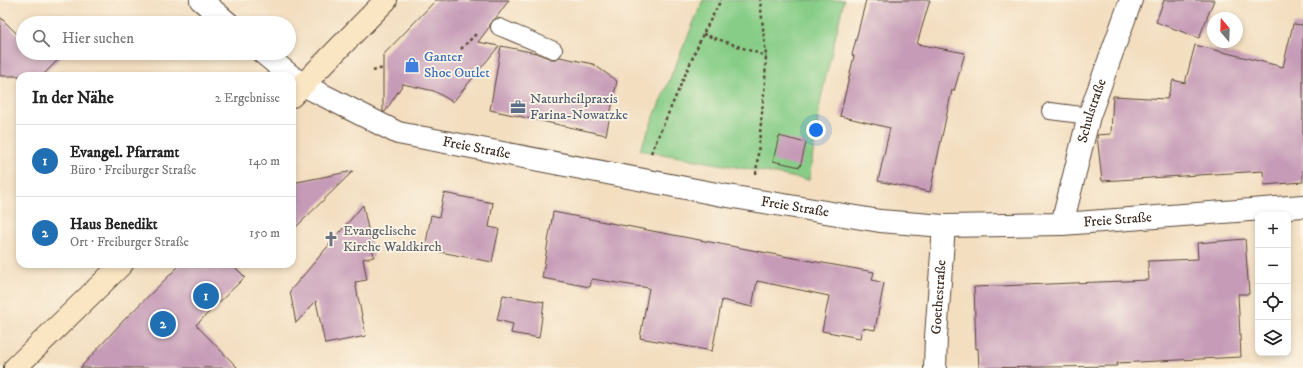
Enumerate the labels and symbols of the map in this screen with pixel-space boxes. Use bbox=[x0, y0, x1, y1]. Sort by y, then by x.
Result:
north arrow bbox=[1207, 12, 1243, 48]
place label: Ganter Shoe Outlet bbox=[424, 48, 490, 82]
shop icon: Ganter Shoe Outlet bbox=[403, 56, 421, 74]
street label: Schulstraße bbox=[1074, 76, 1111, 145]
place label: Naturheilpraxis Farina-Nowatzke bbox=[530, 90, 628, 124]
office icon: Naturheilpraxis Farina-Nowatzke bbox=[509, 98, 527, 116]
your location bbox=[806, 120, 826, 140]
street label: Freie Straße bbox=[441, 133, 512, 163]
street label: Freie Straße bbox=[760, 193, 831, 222]
street label: Freie Straße bbox=[1083, 208, 1153, 231]
place label: Evangelische Kirche Waldkirch bbox=[343, 222, 443, 256]
church icon: Evangelische Kirche Waldkirch bbox=[322, 230, 340, 248]
street label: Goethestraße bbox=[927, 259, 951, 335]
pin: 1 bbox=[193, 281, 219, 311]
pin: 2 bbox=[150, 309, 176, 339]

